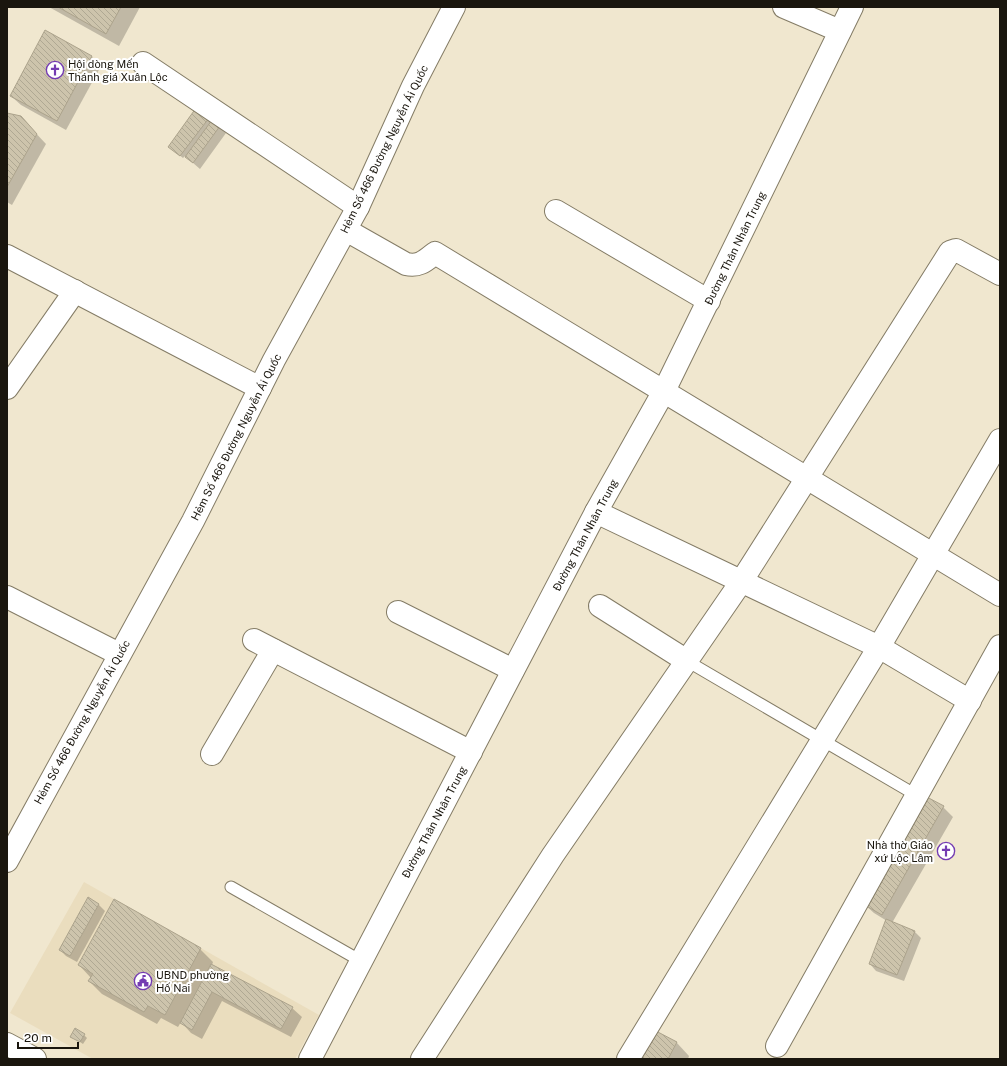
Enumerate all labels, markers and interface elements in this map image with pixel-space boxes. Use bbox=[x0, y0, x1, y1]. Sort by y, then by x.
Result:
place label: Hội dòng Mến Thánh giá Xuân Lộc bbox=[68, 58, 168, 83]
church icon: Hội dòng Mến Thánh giá Xuân Lộc bbox=[45, 60, 65, 80]
street label: Hẻm Số 466 Đường Nguyễn Ái Quốc bbox=[337, 62, 430, 235]
street label: Đường Thân Nhân Trung bbox=[702, 189, 768, 307]
street label: Hẻm Số 466 Đường Nguyễn Ái Quốc bbox=[188, 351, 284, 522]
street label: Đường Thân Nhân Trung bbox=[550, 477, 620, 593]
street label: Hẻm Số 466 Đường Nguyễn Ái Quốc bbox=[31, 637, 132, 806]
street label: Đường Thân Nhân Trung bbox=[399, 764, 469, 880]
place label: Nhà thờ Giáo xứ Lộc Lâm bbox=[867, 839, 933, 864]
church icon: Nhà thờ Giáo xứ Lộc Lâm bbox=[936, 841, 956, 861]
place label: UBND phường Hố Nai bbox=[156, 969, 230, 994]
public building icon: UBND phường Hố Nai bbox=[133, 971, 153, 991]
scale bar bbox=[18, 1024, 78, 1050]
text: 20 m bbox=[24, 1031, 52, 1045]

